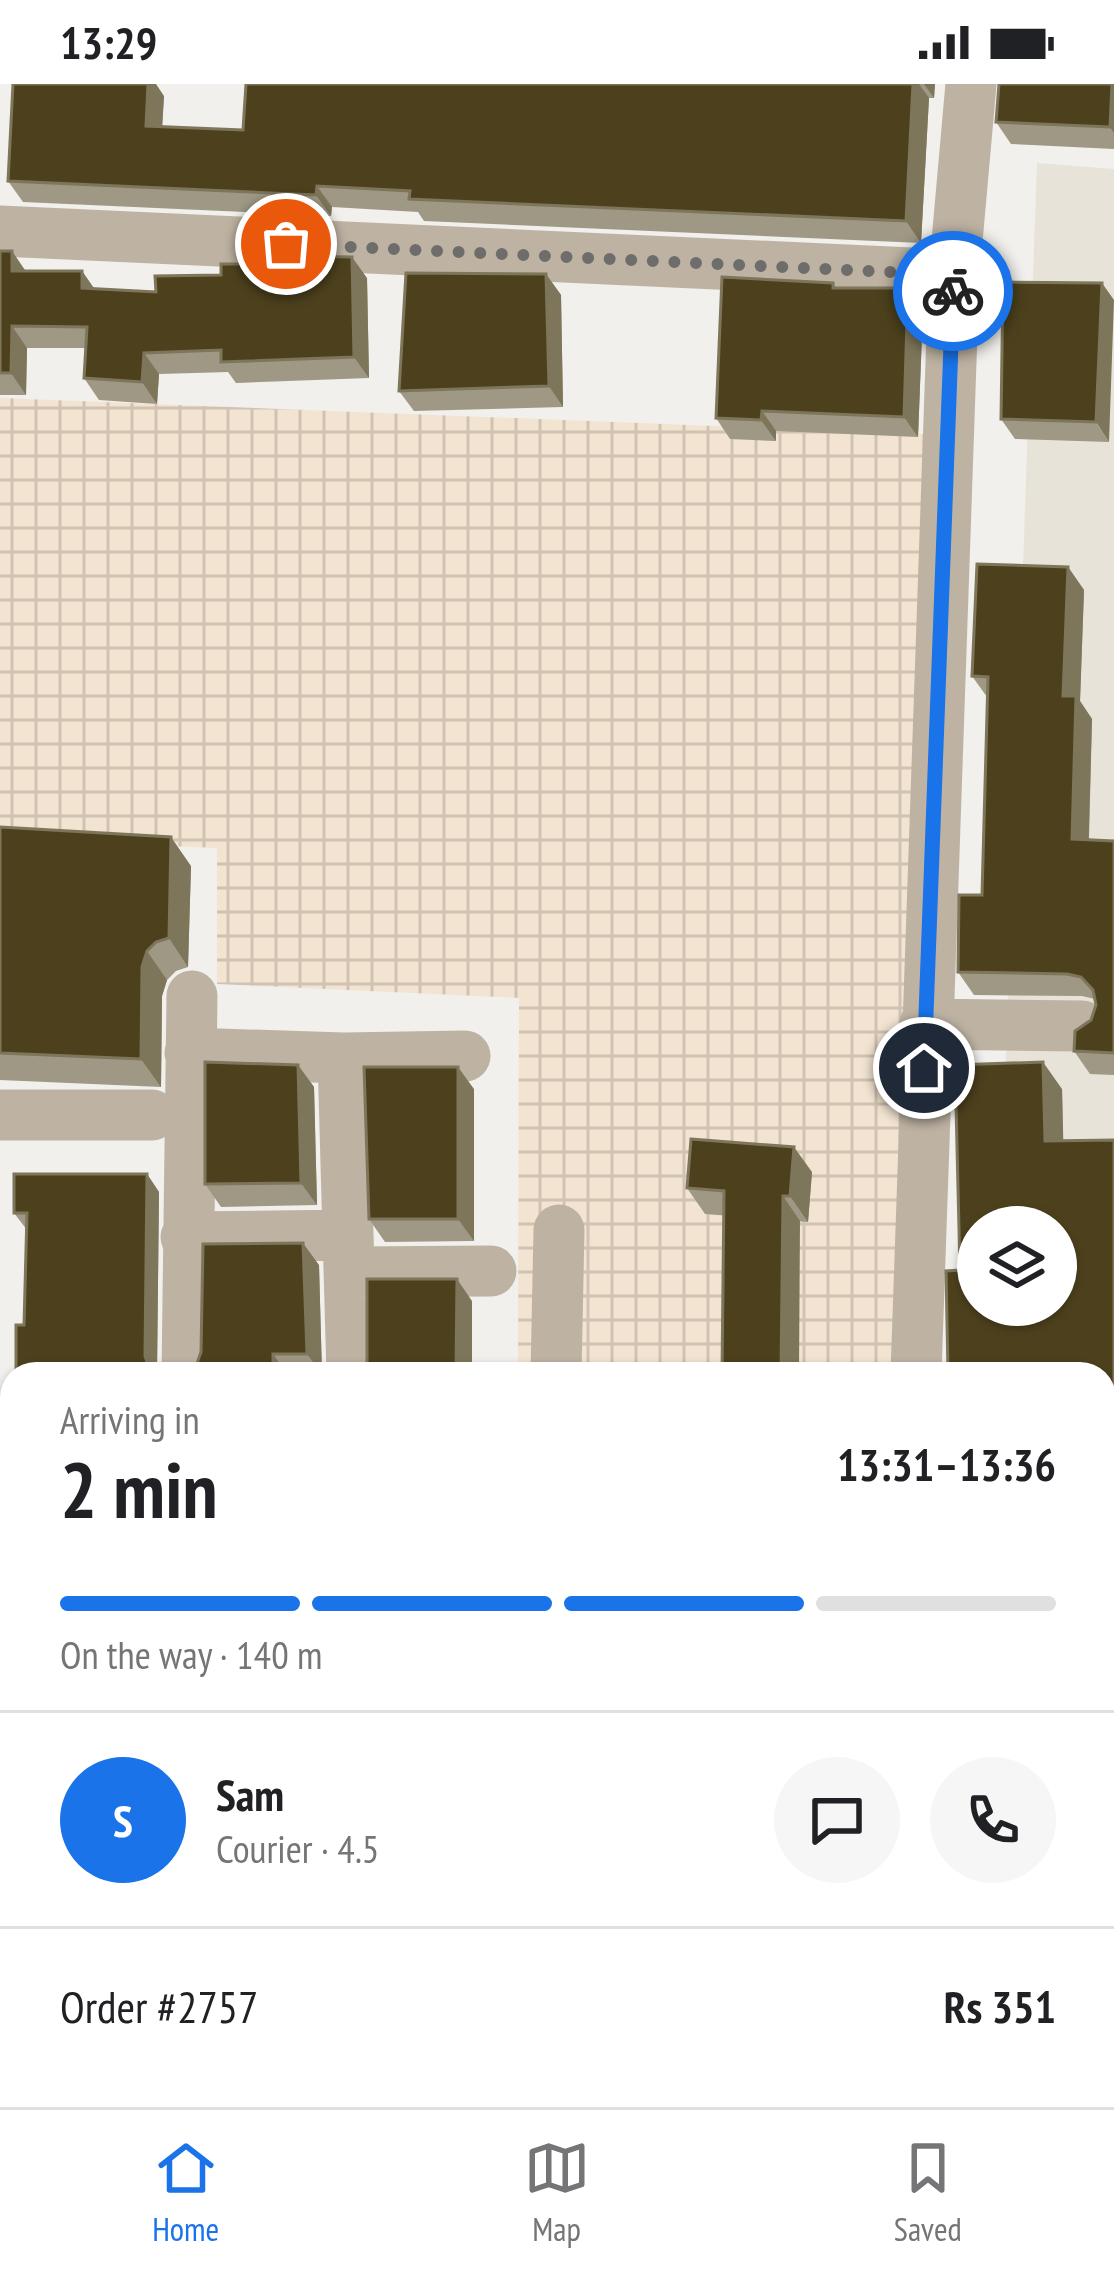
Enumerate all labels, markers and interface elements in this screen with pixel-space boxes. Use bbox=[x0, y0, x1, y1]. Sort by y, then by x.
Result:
text: 13:29 bbox=[60, 13, 157, 71]
pin bbox=[235, 193, 337, 295]
icon: bag bbox=[253, 211, 319, 277]
courier bbox=[893, 231, 1013, 351]
icon: bike bbox=[920, 258, 986, 324]
pin bbox=[873, 1017, 975, 1119]
icon: home bbox=[891, 1035, 957, 1101]
map controls bbox=[957, 1206, 1077, 1326]
button: layers bbox=[957, 1206, 1077, 1326]
text: Arriving in bbox=[60, 1394, 200, 1445]
text: 13:31–13:36 bbox=[837, 1435, 1056, 1493]
text: 2 min bbox=[60, 1439, 218, 1540]
text: On the way · 140 m bbox=[60, 1629, 322, 1680]
button: chat bbox=[774, 1757, 900, 1883]
button: phone bbox=[930, 1757, 1056, 1883]
text: Sam bbox=[216, 1765, 284, 1823]
text: S bbox=[113, 1791, 133, 1849]
text: Courier · 4.5 bbox=[216, 1823, 379, 1874]
text: Order #2757 bbox=[60, 1977, 258, 2035]
text: Rs 351 bbox=[944, 1977, 1056, 2035]
tab: Home bbox=[152, 2135, 219, 2250]
tab: Map bbox=[524, 2135, 590, 2250]
tab: Saved bbox=[894, 2135, 962, 2250]

